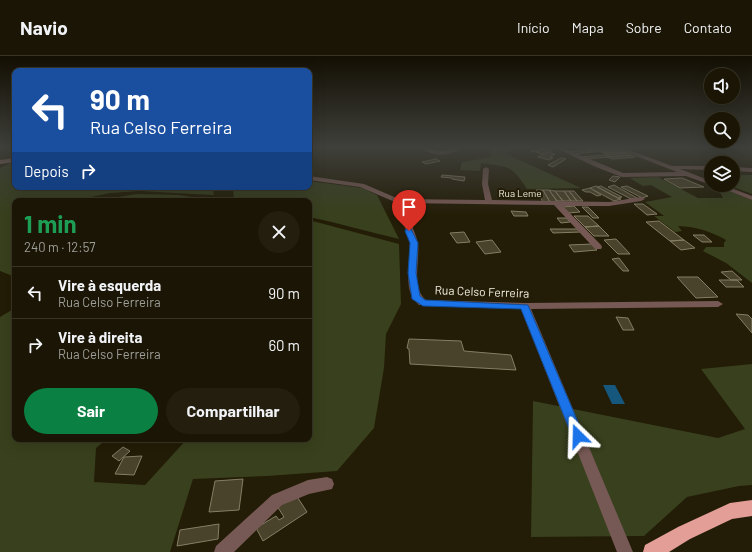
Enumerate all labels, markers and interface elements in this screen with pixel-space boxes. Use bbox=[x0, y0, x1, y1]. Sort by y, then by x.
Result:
text: Navio bbox=[20, 16, 68, 39]
text: Início bbox=[517, 19, 550, 36]
text: Mapa bbox=[572, 19, 604, 36]
text: Sobre bbox=[626, 19, 662, 36]
text: Contato bbox=[684, 19, 732, 36]
map controls bbox=[704, 68, 740, 192]
button: sound bbox=[704, 68, 740, 104]
text: 90 m bbox=[90, 82, 150, 116]
icon: left bbox=[24, 84, 76, 136]
button: search bbox=[704, 112, 740, 148]
text: Rua Celso Ferreira bbox=[90, 116, 232, 138]
button: layers bbox=[704, 156, 740, 192]
icon: right bbox=[77, 160, 99, 182]
text: Depois bbox=[24, 162, 69, 180]
street label: Rua Leme bbox=[498, 187, 542, 199]
pin bbox=[392, 190, 426, 231]
icon: arrive bbox=[398, 196, 420, 218]
text: 1 min bbox=[24, 209, 77, 238]
button: close bbox=[258, 211, 300, 253]
text: 240 m · 12:57 bbox=[24, 239, 96, 255]
text: Vire à esquerda bbox=[58, 276, 161, 294]
icon: left bbox=[24, 282, 46, 304]
street label: Rua Celso Ferreira bbox=[434, 282, 530, 300]
text: 90 m bbox=[268, 284, 300, 302]
text: Rua Celso Ferreira bbox=[58, 294, 161, 310]
text: Vire à direita bbox=[58, 328, 142, 346]
icon: right bbox=[24, 334, 46, 356]
text: 60 m bbox=[268, 336, 300, 354]
text: Rua Celso Ferreira bbox=[58, 346, 161, 362]
button: Sair bbox=[24, 388, 158, 434]
button: Compartilhar bbox=[166, 388, 300, 434]
position arrow bbox=[557, 415, 599, 457]

